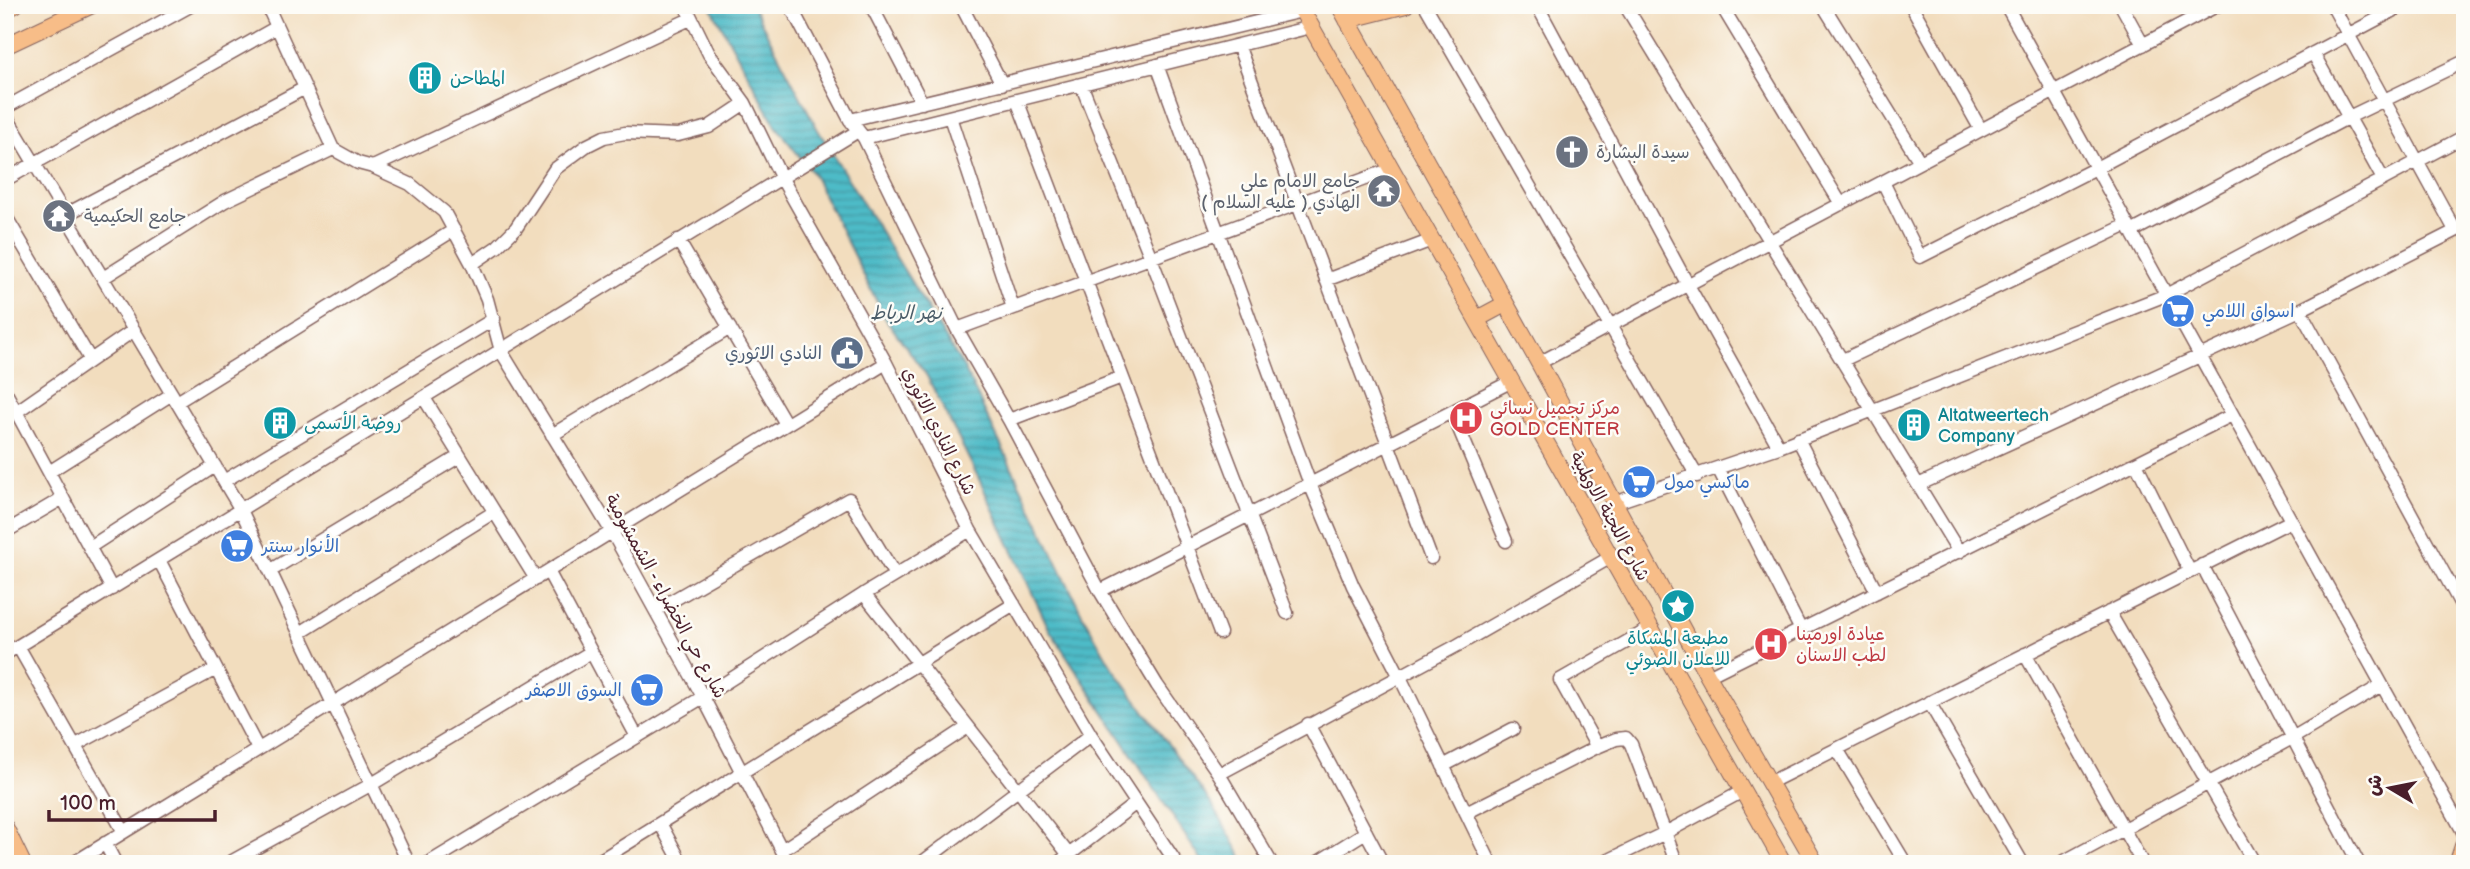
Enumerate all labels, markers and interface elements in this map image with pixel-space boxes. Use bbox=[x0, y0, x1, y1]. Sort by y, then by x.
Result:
building icon: المطاحن bbox=[406, 59, 444, 97]
place label: المطاحن bbox=[450, 68, 505, 89]
church icon: سيدة البشارة bbox=[1553, 133, 1591, 171]
place label: سيدة البشارة bbox=[1596, 142, 1690, 163]
place label: جامع الامام علي الهادي ( عليه السلام ) bbox=[1201, 171, 1360, 216]
temple icon: جامع الامام علي الهادي ( عليه السلام ) bbox=[1365, 172, 1403, 210]
temple icon: جامع الحكيمية bbox=[40, 197, 78, 235]
place label: جامع الحكيمية bbox=[84, 206, 187, 229]
supermarket icon: اسواق اللامي bbox=[2159, 292, 2197, 330]
place label: اسواق اللامي bbox=[2202, 301, 2294, 327]
water label: نهر الرباط bbox=[870, 302, 944, 325]
public building icon: النادي الاثوري bbox=[828, 334, 866, 372]
place label: النادي الاثوري bbox=[725, 343, 822, 366]
street label: شارع النادي الاثوري bbox=[895, 364, 980, 500]
place label: مركز تجميل نسائي GOLD CENTER bbox=[1490, 398, 1620, 440]
hospital icon: مركز تجميل نسائي GOLD CENTER bbox=[1447, 399, 1485, 437]
building icon: روضة الأسمى bbox=[261, 404, 299, 442]
place label: Altatweertech Company bbox=[1938, 405, 2049, 447]
building icon: Altatweertech Company bbox=[1895, 406, 1933, 444]
place label: روضة الأسمى bbox=[304, 411, 401, 434]
street label: شارع اللجنة الاولمبية bbox=[1564, 448, 1654, 585]
supermarket icon: ماكسي مول bbox=[1620, 463, 1658, 501]
place label: ماكسي مول bbox=[1664, 472, 1750, 498]
street label: شارع حي الخضراء - الشمشومية bbox=[596, 490, 731, 705]
supermarket icon: الأنوار سنتر bbox=[218, 527, 256, 565]
place label: الأنوار سنتر bbox=[260, 534, 339, 557]
place icon: مطبعة المشكاة للاعلان الضوئي bbox=[1659, 587, 1697, 625]
place label: عيادة اورمينا لطب الاسنان bbox=[1796, 624, 1886, 666]
hospital icon: عيادة اورمينا لطب الاسنان bbox=[1752, 625, 1790, 663]
place label: مطبعة المشكاة للاعلان الضوئي bbox=[1626, 628, 1730, 675]
supermarket icon: السوق الاصفر bbox=[628, 671, 666, 709]
place label: السوق الاصفر bbox=[524, 680, 622, 701]
north arrow bbox=[2354, 754, 2424, 824]
text: ش bbox=[2362, 773, 2388, 798]
scale bar bbox=[49, 778, 215, 822]
text: 100 m bbox=[60, 791, 116, 816]

